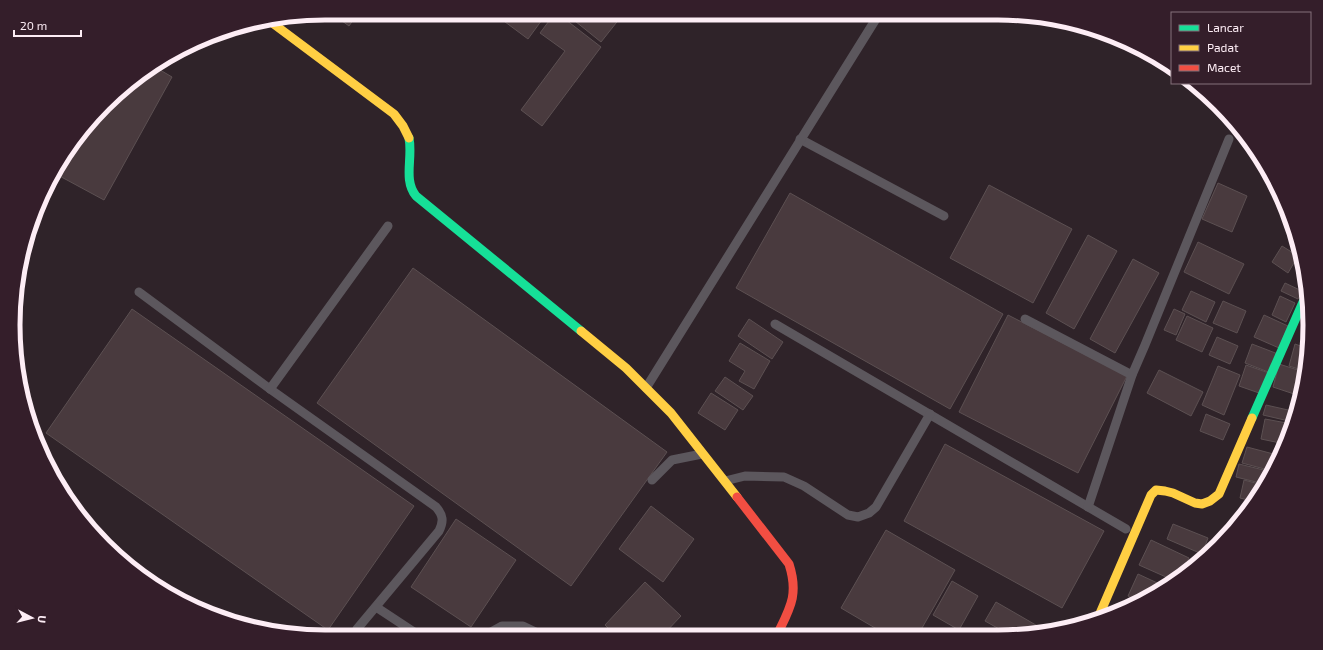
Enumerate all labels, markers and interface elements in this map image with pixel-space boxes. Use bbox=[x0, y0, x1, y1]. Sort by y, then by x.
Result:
scale bar bbox=[14, 12, 81, 38]
legend bbox=[1171, 12, 1311, 84]
text: 20 m bbox=[20, 18, 47, 32]
text: Lancar bbox=[1207, 20, 1244, 34]
text: Padat bbox=[1207, 40, 1239, 54]
text: Macet bbox=[1207, 60, 1241, 74]
north arrow bbox=[12, 598, 52, 638]
text: U bbox=[36, 615, 49, 624]

